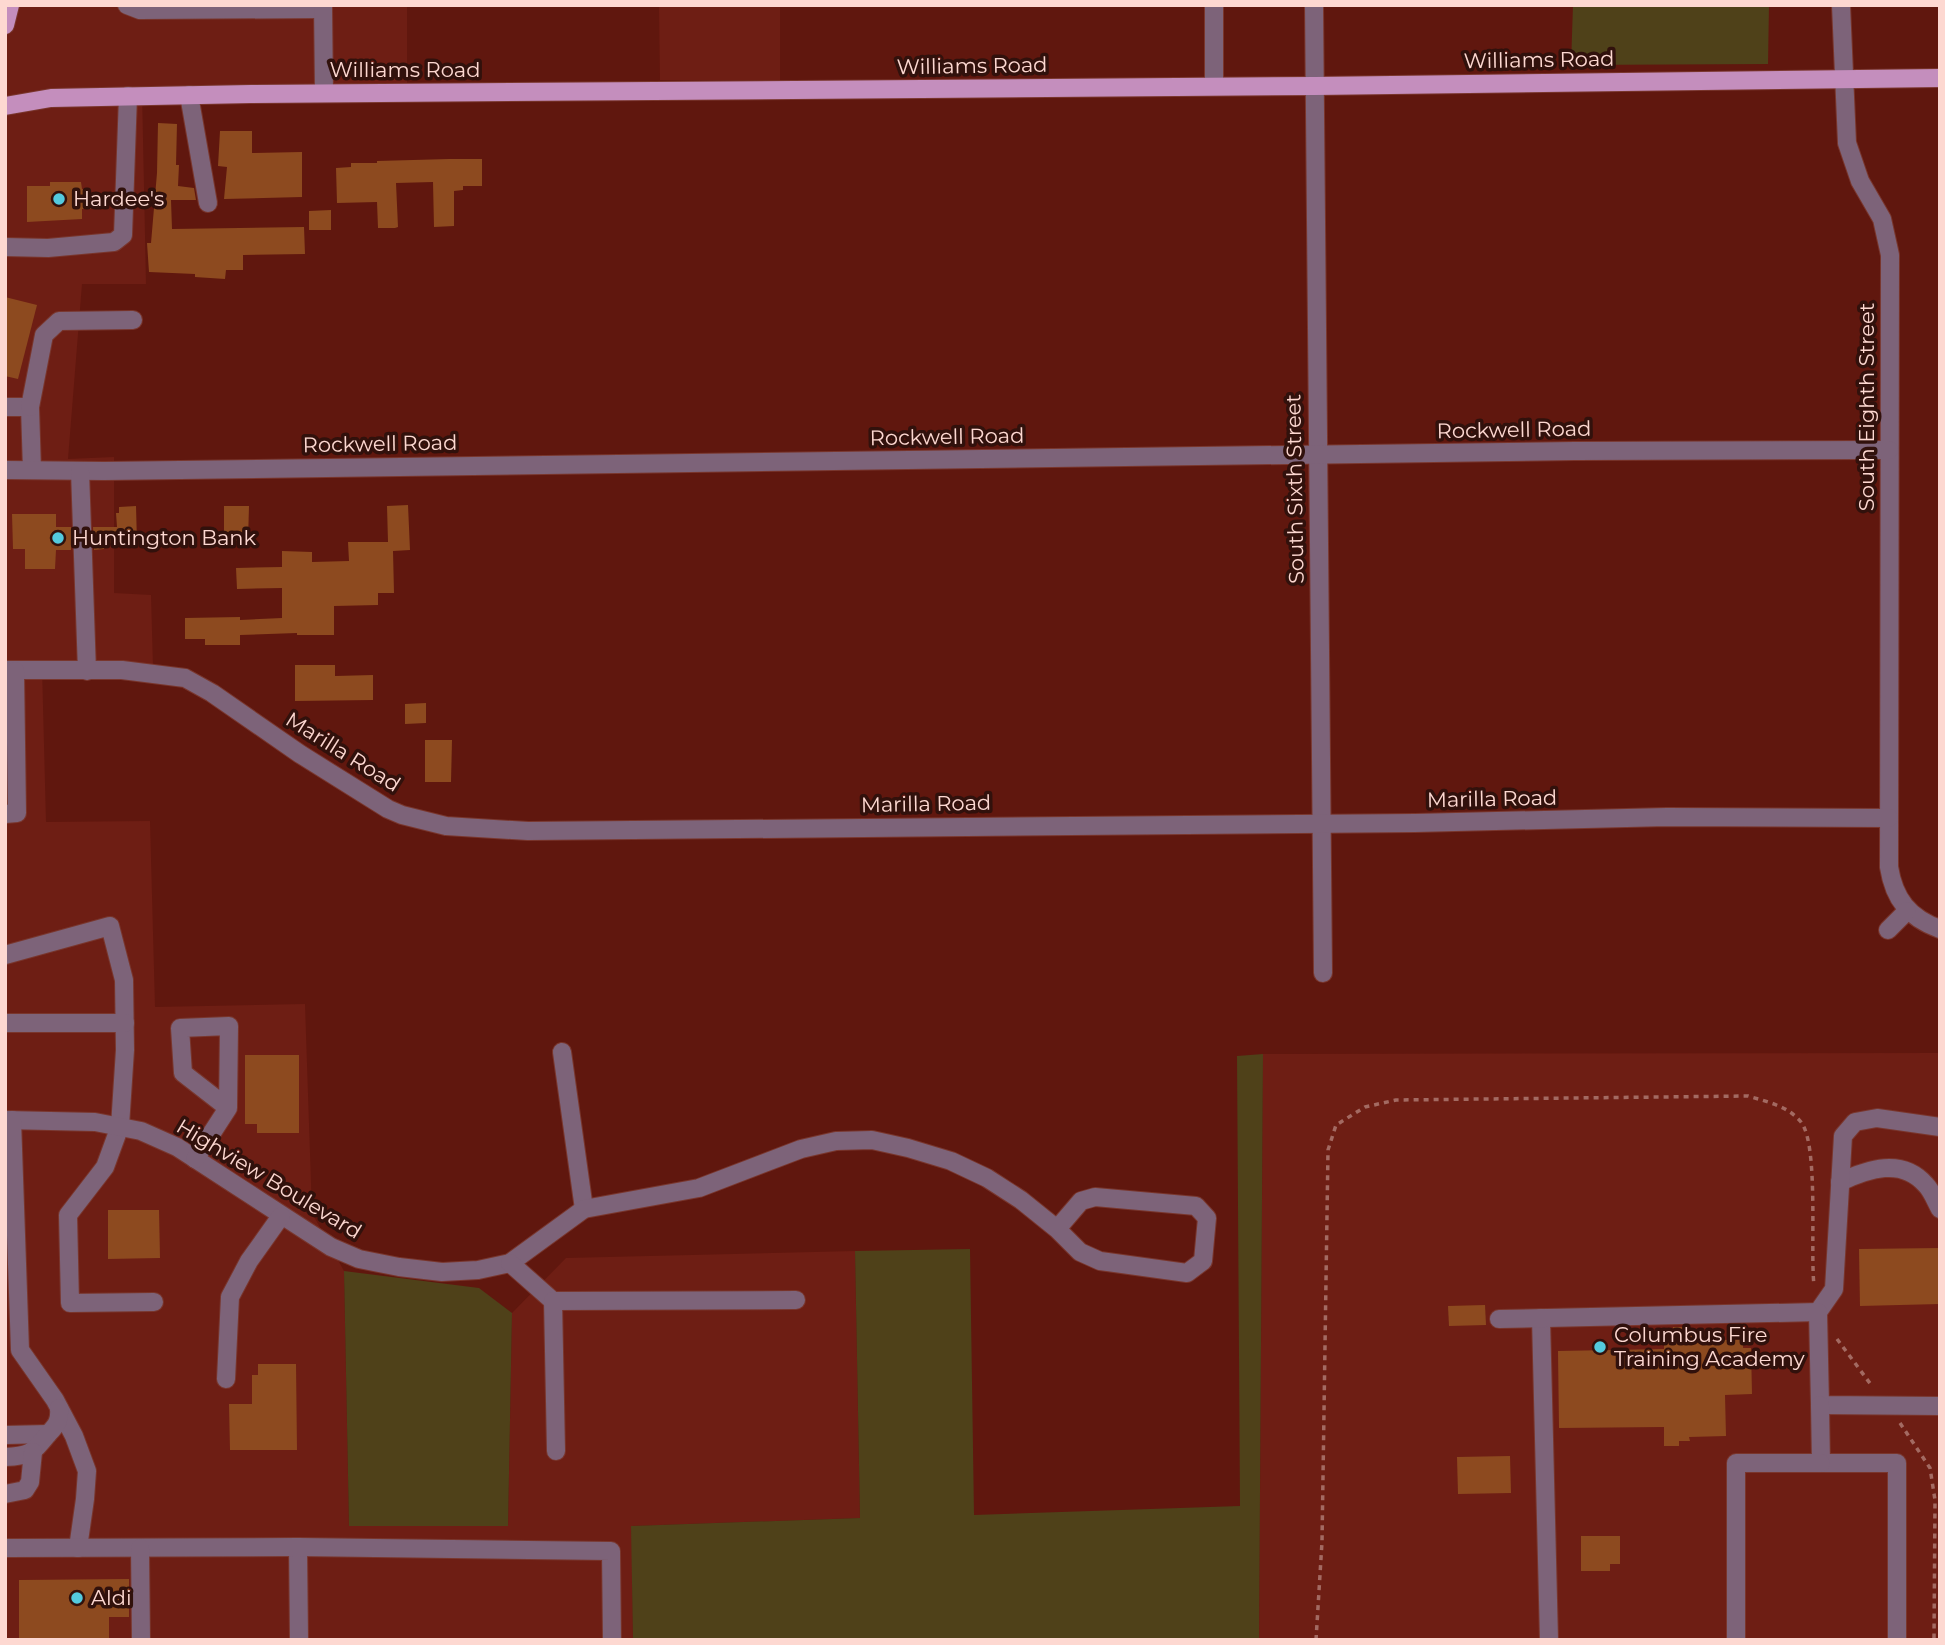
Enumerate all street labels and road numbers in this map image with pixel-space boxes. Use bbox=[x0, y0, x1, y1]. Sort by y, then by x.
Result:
street label: Williams Road bbox=[1463, 46, 1615, 73]
street label: Williams Road bbox=[896, 52, 1048, 79]
street label: Williams Road bbox=[330, 57, 480, 82]
street label: South Eighth Street bbox=[1854, 303, 1879, 511]
street label: South Sixth Street bbox=[1280, 394, 1309, 584]
street label: Rockwell Road bbox=[1437, 416, 1591, 443]
street label: Rockwell Road bbox=[870, 423, 1024, 450]
street label: Rockwell Road bbox=[303, 430, 457, 457]
street label: Marilla Road bbox=[281, 706, 405, 797]
street label: Marilla Road bbox=[1427, 785, 1557, 812]
street label: Marilla Road bbox=[861, 790, 991, 817]
street label: Highview Boulevard bbox=[172, 1113, 366, 1244]

